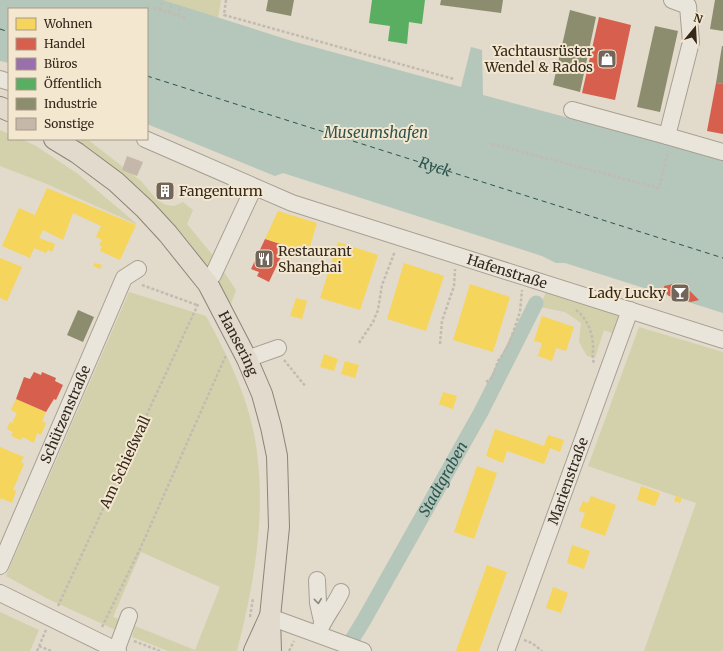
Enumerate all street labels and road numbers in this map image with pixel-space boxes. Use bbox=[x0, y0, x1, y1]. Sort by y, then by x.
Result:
street label: Hafenstraße bbox=[465, 250, 549, 293]
street label: Hansering bbox=[215, 308, 262, 379]
street label: Schützenstraße bbox=[36, 362, 94, 466]
street label: Am Schießwall bbox=[95, 412, 155, 512]
street label: Marienstraße bbox=[544, 435, 592, 527]

